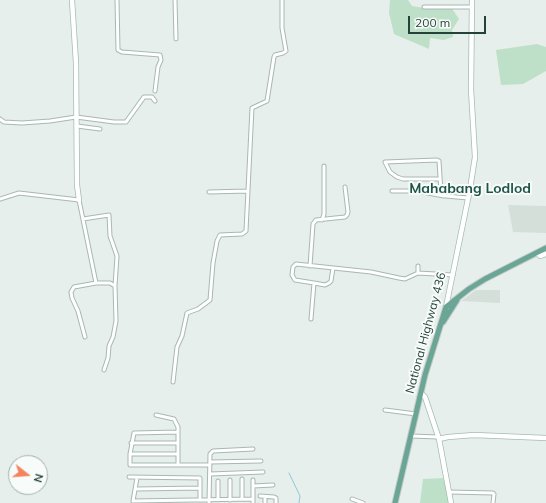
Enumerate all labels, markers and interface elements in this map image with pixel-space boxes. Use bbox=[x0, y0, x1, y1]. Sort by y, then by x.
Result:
scale bar bbox=[410, 8, 488, 34]
text: 200 m bbox=[415, 15, 450, 30]
district label: Mahabang Lodlod bbox=[409, 181, 531, 197]
street label: National Highway 436 bbox=[403, 271, 449, 395]
north arrow bbox=[8, 455, 48, 495]
text: N bbox=[31, 472, 46, 484]

